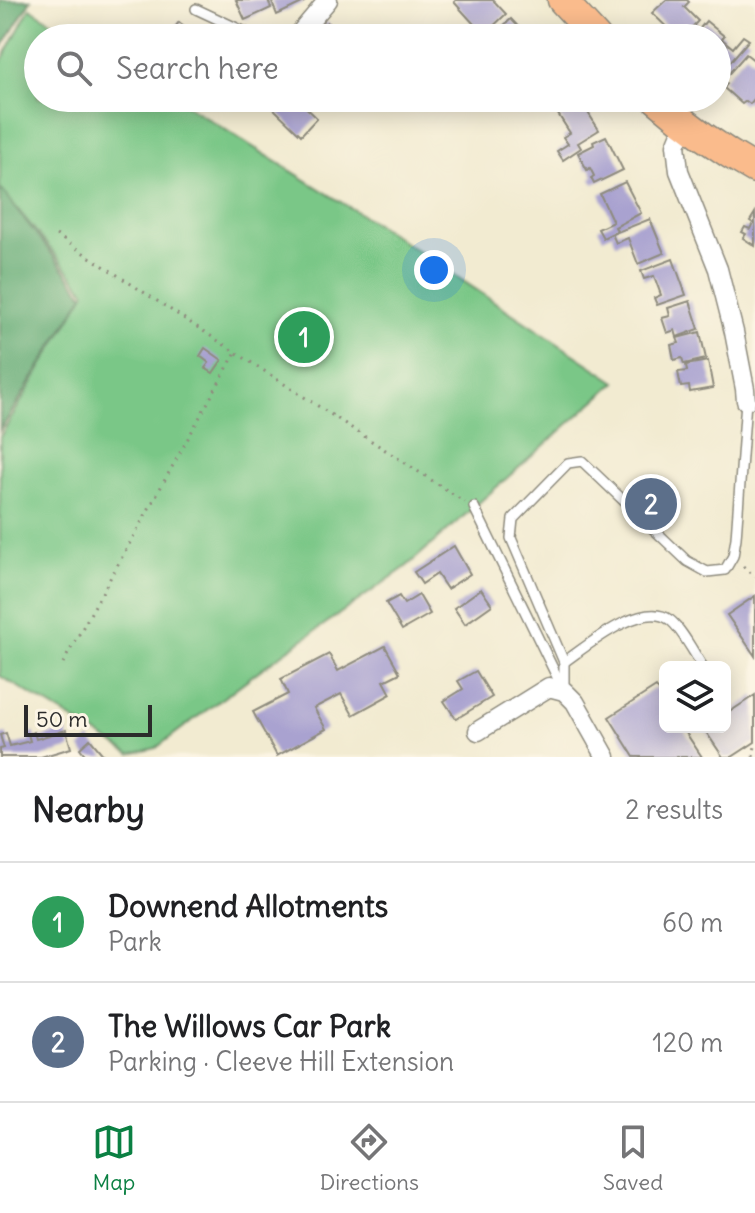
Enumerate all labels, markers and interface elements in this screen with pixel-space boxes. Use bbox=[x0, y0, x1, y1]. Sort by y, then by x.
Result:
search box bbox=[24, 24, 731, 112]
icon: search bbox=[52, 46, 96, 90]
text: Search here bbox=[116, 49, 279, 87]
your location bbox=[414, 250, 454, 290]
pin: 1 bbox=[278, 307, 330, 367]
pin: 2 bbox=[625, 474, 677, 534]
map controls bbox=[659, 661, 731, 733]
button: layers bbox=[659, 661, 731, 733]
scale bar bbox=[24, 701, 152, 737]
text: 50 m bbox=[36, 705, 88, 733]
text: Nearby bbox=[32, 788, 145, 831]
text: 2 results bbox=[625, 793, 723, 826]
text: Downend Allotments bbox=[108, 887, 388, 925]
text: 1 bbox=[53, 906, 63, 939]
text: 60 m bbox=[662, 906, 723, 939]
text: Park bbox=[108, 925, 162, 958]
text: The Willows Car Park bbox=[108, 1007, 391, 1045]
text: 2 bbox=[51, 1026, 65, 1059]
text: 120 m bbox=[652, 1026, 723, 1059]
text: Parking · Cleeve Hill Extension bbox=[108, 1045, 454, 1078]
tab: Map bbox=[92, 1120, 136, 1196]
tab: Directions bbox=[320, 1120, 419, 1196]
tab: Saved bbox=[603, 1120, 663, 1196]

